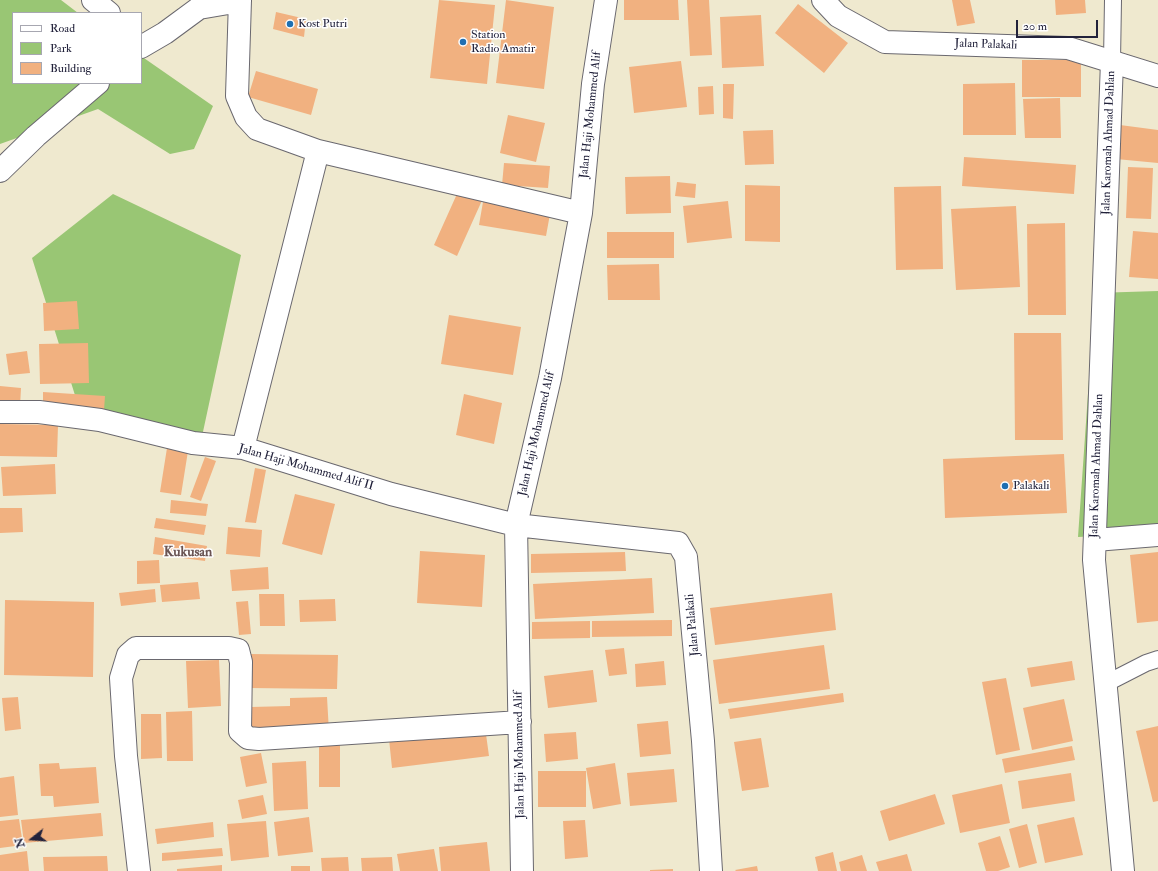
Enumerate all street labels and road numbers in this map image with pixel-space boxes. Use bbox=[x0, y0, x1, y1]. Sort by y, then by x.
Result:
street label: Jalan Palakali bbox=[954, 37, 1018, 53]
street label: Jalan Haji Mohammed Alif bbox=[577, 51, 605, 179]
street label: Jalan Karomah Ahmad Dahlan bbox=[1099, 70, 1119, 216]
street label: Jalan Haji Mohammed Alif bbox=[516, 370, 558, 498]
street label: Jalan Karomah Ahmad Dahlan bbox=[1087, 393, 1107, 539]
street label: Jalan Haji Mohammed Alif II bbox=[237, 442, 375, 494]
street label: Jalan Palakali bbox=[683, 593, 703, 657]
street label: Jalan Haji Mohammed Alif bbox=[512, 691, 528, 819]

